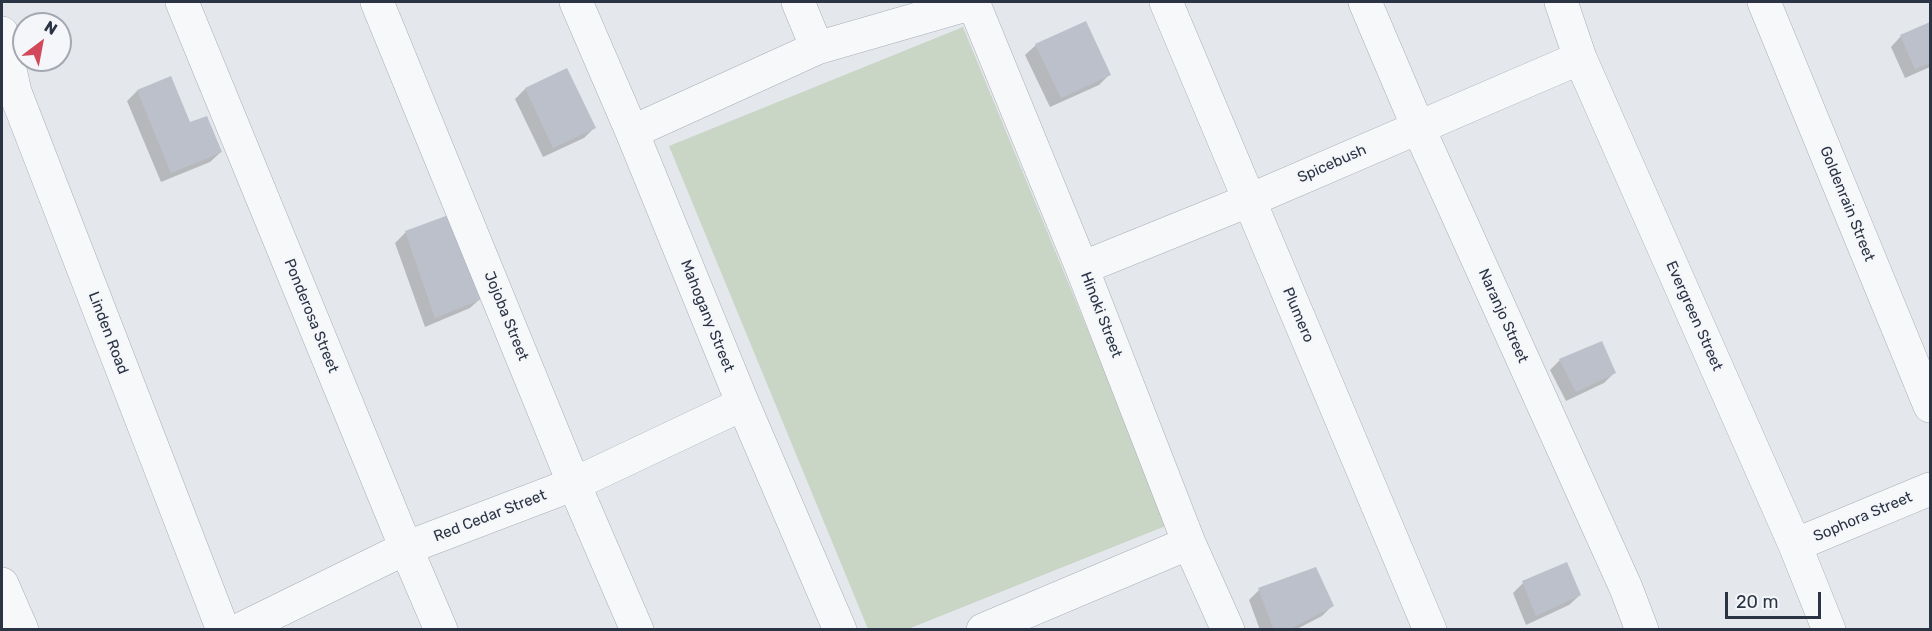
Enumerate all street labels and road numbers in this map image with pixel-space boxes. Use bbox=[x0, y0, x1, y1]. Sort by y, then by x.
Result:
street label: Spicebush bbox=[1295, 141, 1369, 187]
street label: Goldenrain Street bbox=[1816, 144, 1878, 264]
street label: Ponderosa Street bbox=[280, 256, 342, 376]
street label: Mahogany Street bbox=[676, 257, 738, 375]
street label: Evergreen Street bbox=[1662, 258, 1726, 374]
street label: Naranjo Street bbox=[1474, 266, 1532, 366]
street label: Jojoba Street bbox=[480, 269, 532, 363]
street label: Hinoki Street bbox=[1076, 270, 1126, 360]
street label: Plumero bbox=[1278, 285, 1318, 345]
street label: Linden Road bbox=[84, 289, 132, 377]
street label: Red Cedar Street bbox=[431, 486, 549, 546]
street label: Sophora Street bbox=[1811, 488, 1915, 546]

